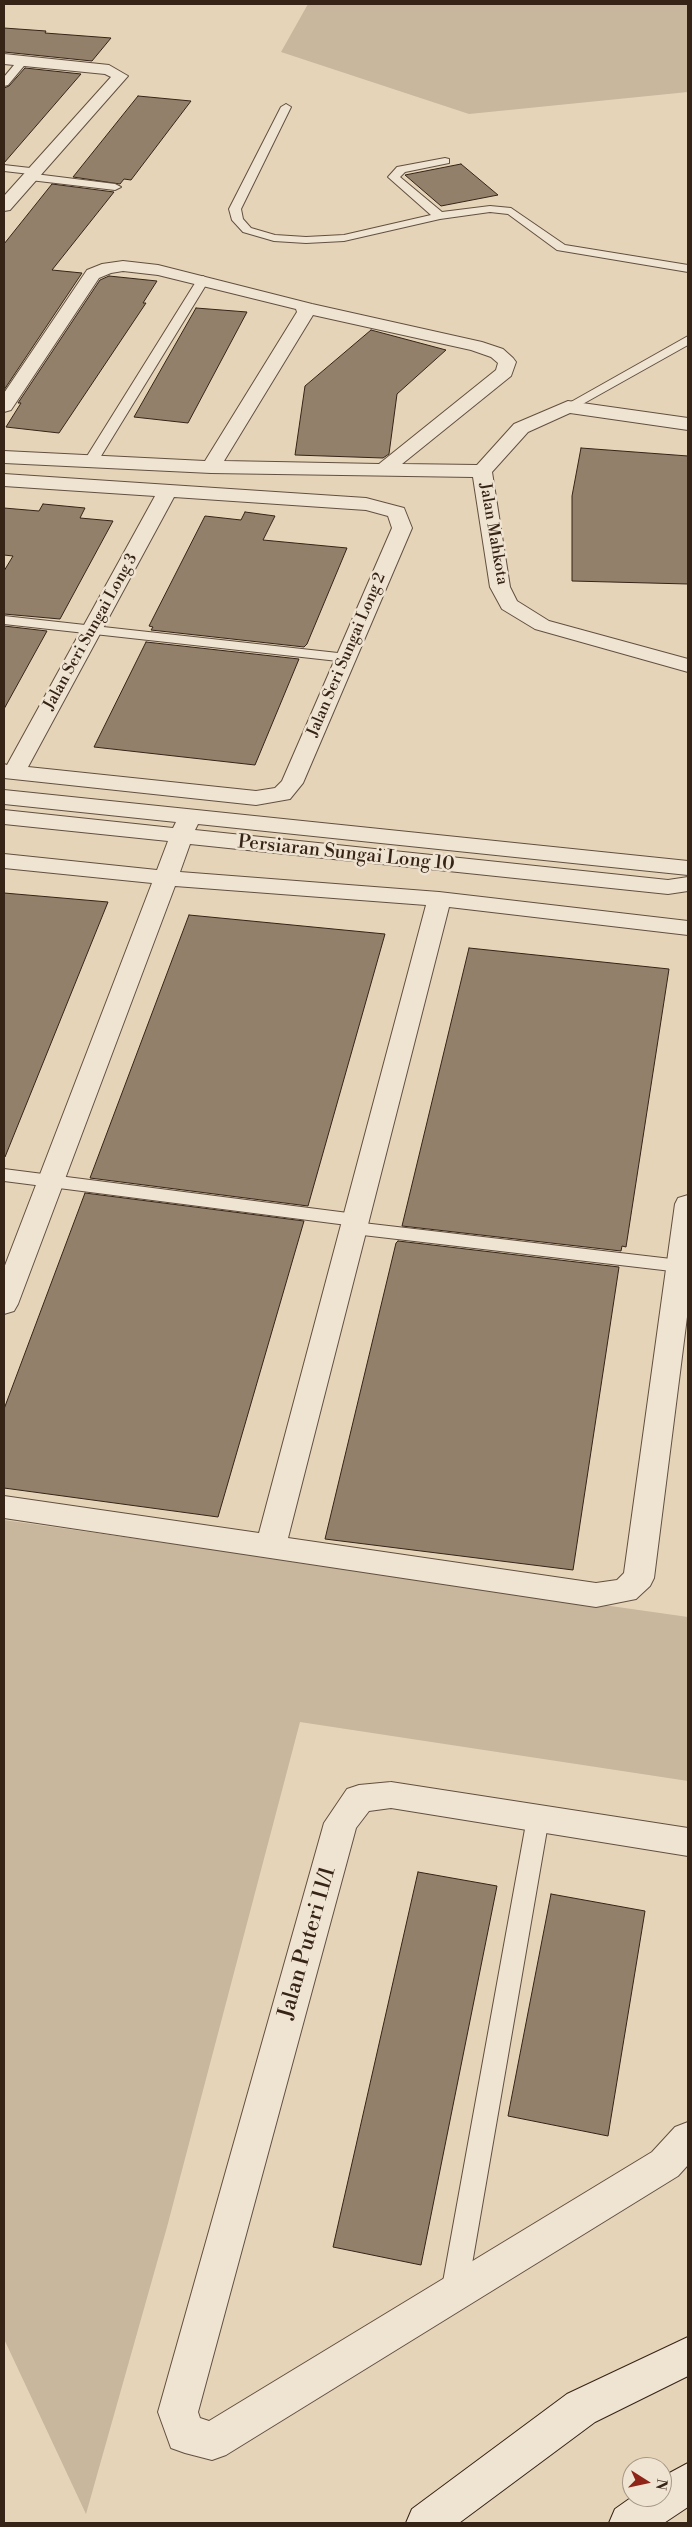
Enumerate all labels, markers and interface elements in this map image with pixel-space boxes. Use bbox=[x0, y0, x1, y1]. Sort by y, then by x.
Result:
street label: Jalan Mahkota bbox=[475, 481, 511, 587]
street label: Jalan Seri Sungai Long 3 bbox=[40, 550, 142, 714]
street label: Jalan Seri Sungai Long 2 bbox=[304, 570, 390, 740]
street label: Persiaran Sungai Long 10 bbox=[236, 831, 456, 877]
street label: Jalan Puteri 11/1 bbox=[274, 1864, 342, 2022]
north arrow bbox=[622, 2457, 672, 2507]
text: N bbox=[651, 2477, 671, 2491]

